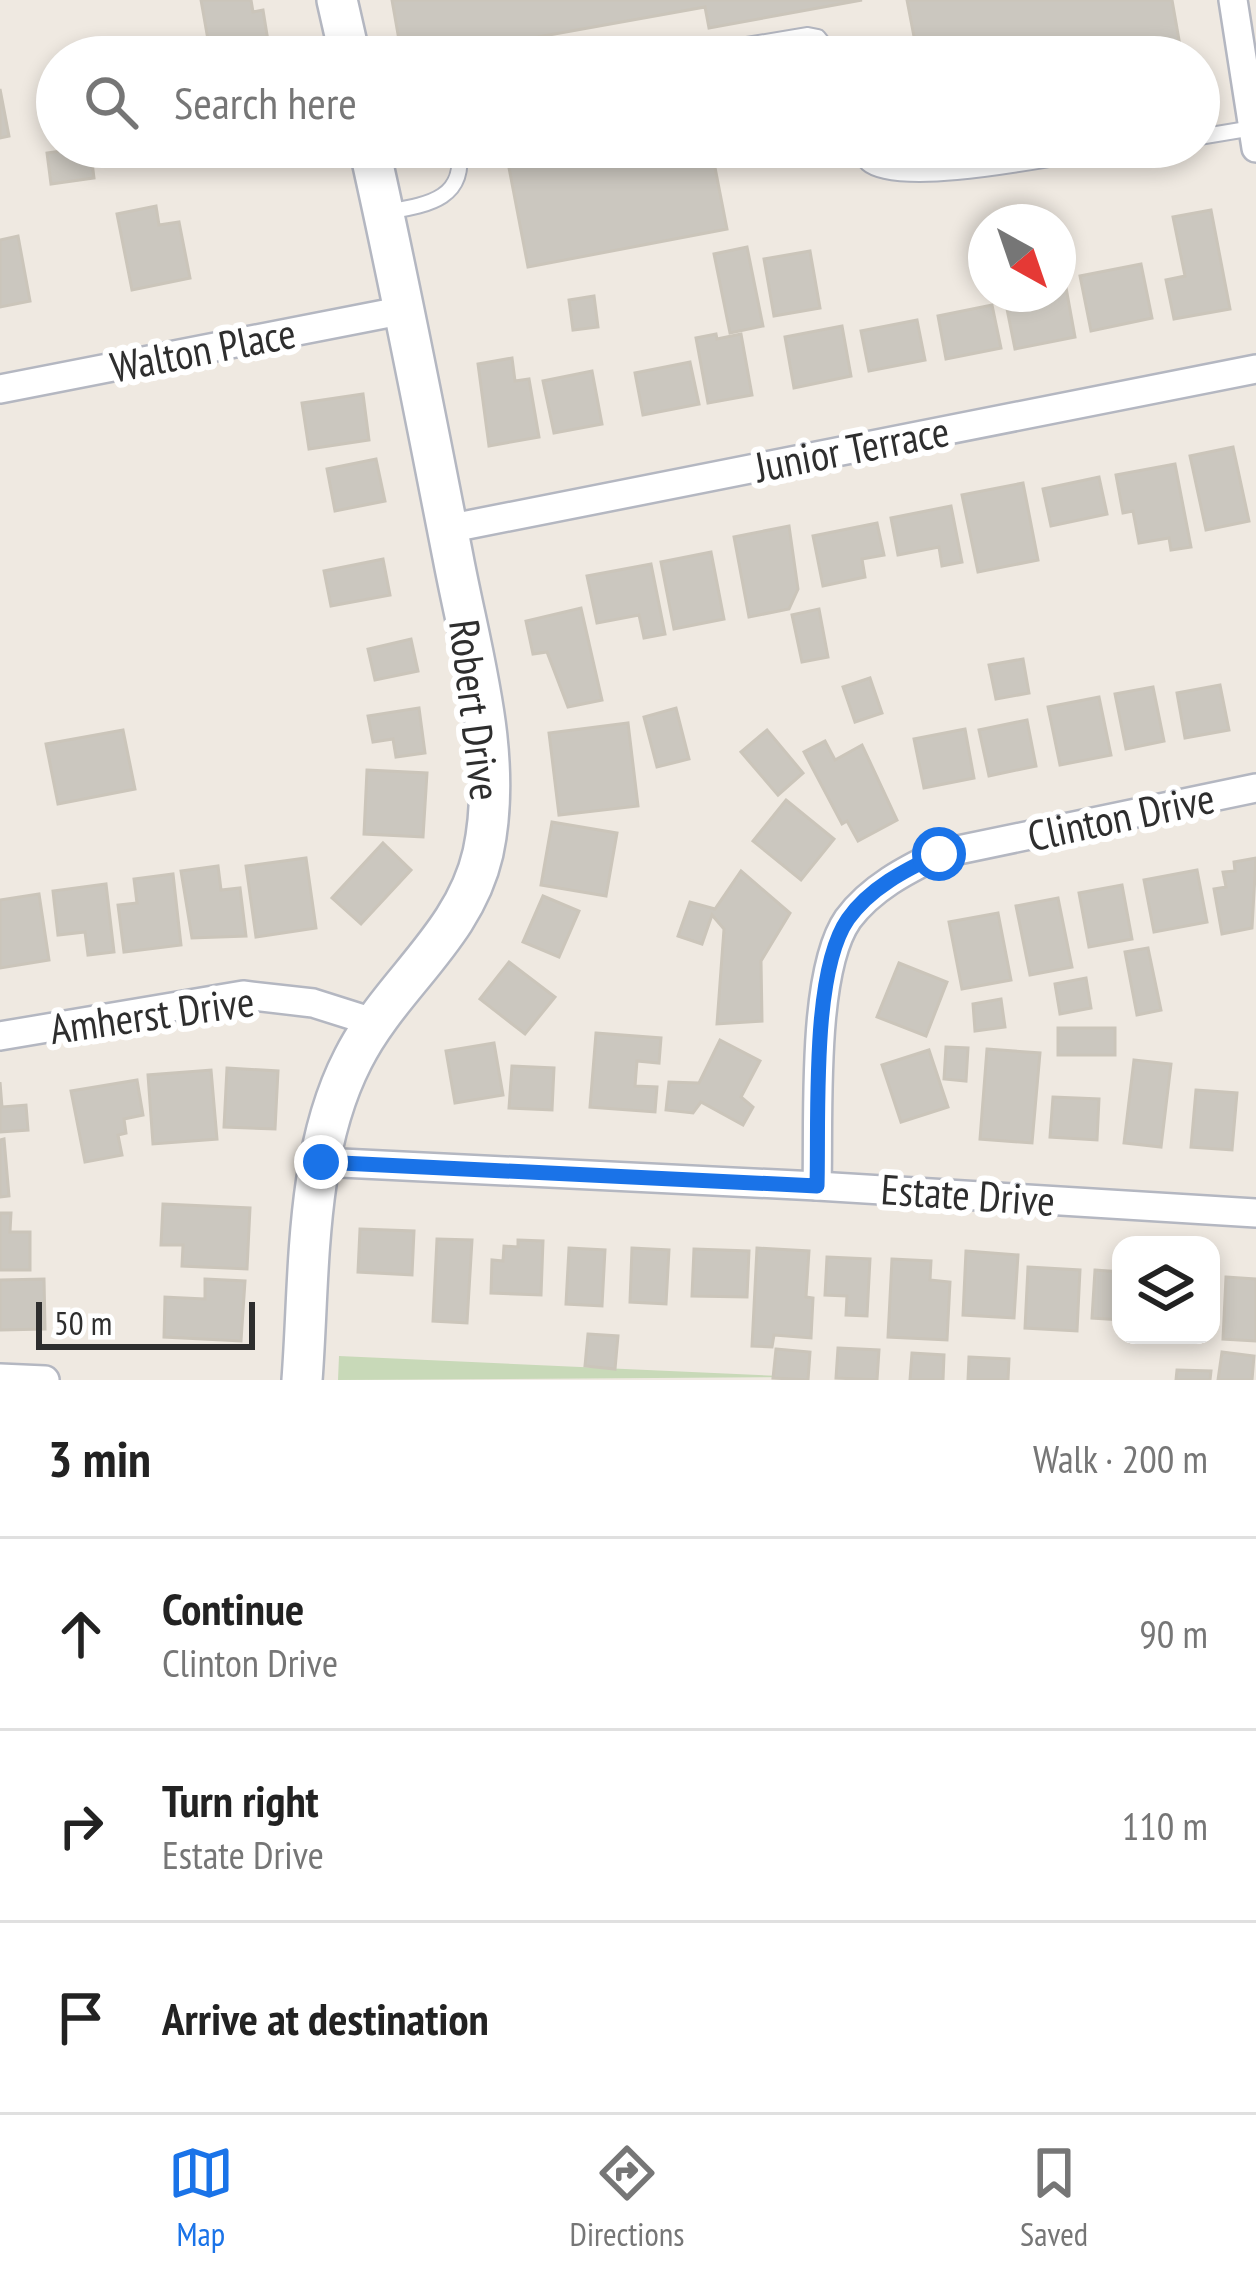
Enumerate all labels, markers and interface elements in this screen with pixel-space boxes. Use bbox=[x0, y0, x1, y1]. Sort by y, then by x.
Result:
search box bbox=[36, 36, 1220, 168]
icon: search bbox=[78, 69, 144, 135]
text: Search here bbox=[174, 73, 357, 131]
north arrow bbox=[968, 204, 1076, 312]
street label: Walton Place bbox=[106, 305, 300, 394]
street label: Junior Terrace bbox=[748, 403, 954, 495]
street label: Robert Drive bbox=[437, 616, 514, 803]
street label: Clinton Drive bbox=[1022, 770, 1219, 863]
route start bbox=[912, 827, 966, 881]
street label: Amherst Drive bbox=[46, 973, 258, 1056]
route end bbox=[294, 1135, 348, 1189]
street label: Estate Drive bbox=[879, 1161, 1057, 1228]
map controls bbox=[1112, 1236, 1220, 1344]
button: layers bbox=[1112, 1236, 1220, 1344]
scale bar bbox=[36, 1296, 255, 1349]
text: 50 m bbox=[54, 1301, 112, 1344]
text: 3 min bbox=[48, 1425, 151, 1491]
text: Walk · 200 m bbox=[1033, 1433, 1208, 1484]
text: Continue bbox=[162, 1579, 304, 1637]
icon: ahead bbox=[48, 1601, 114, 1667]
text: 90 m bbox=[1139, 1608, 1208, 1659]
text: Clinton Drive bbox=[162, 1637, 338, 1688]
text: Turn right bbox=[162, 1771, 319, 1829]
icon: right bbox=[48, 1793, 114, 1859]
text: 110 m bbox=[1122, 1800, 1208, 1851]
text: Estate Drive bbox=[162, 1829, 324, 1880]
icon: arrive bbox=[48, 1985, 114, 2051]
text: Arrive at destination bbox=[162, 1989, 489, 2047]
tab: Map bbox=[168, 2140, 234, 2255]
tab: Directions bbox=[570, 2140, 684, 2255]
tab: Saved bbox=[1020, 2140, 1088, 2255]

